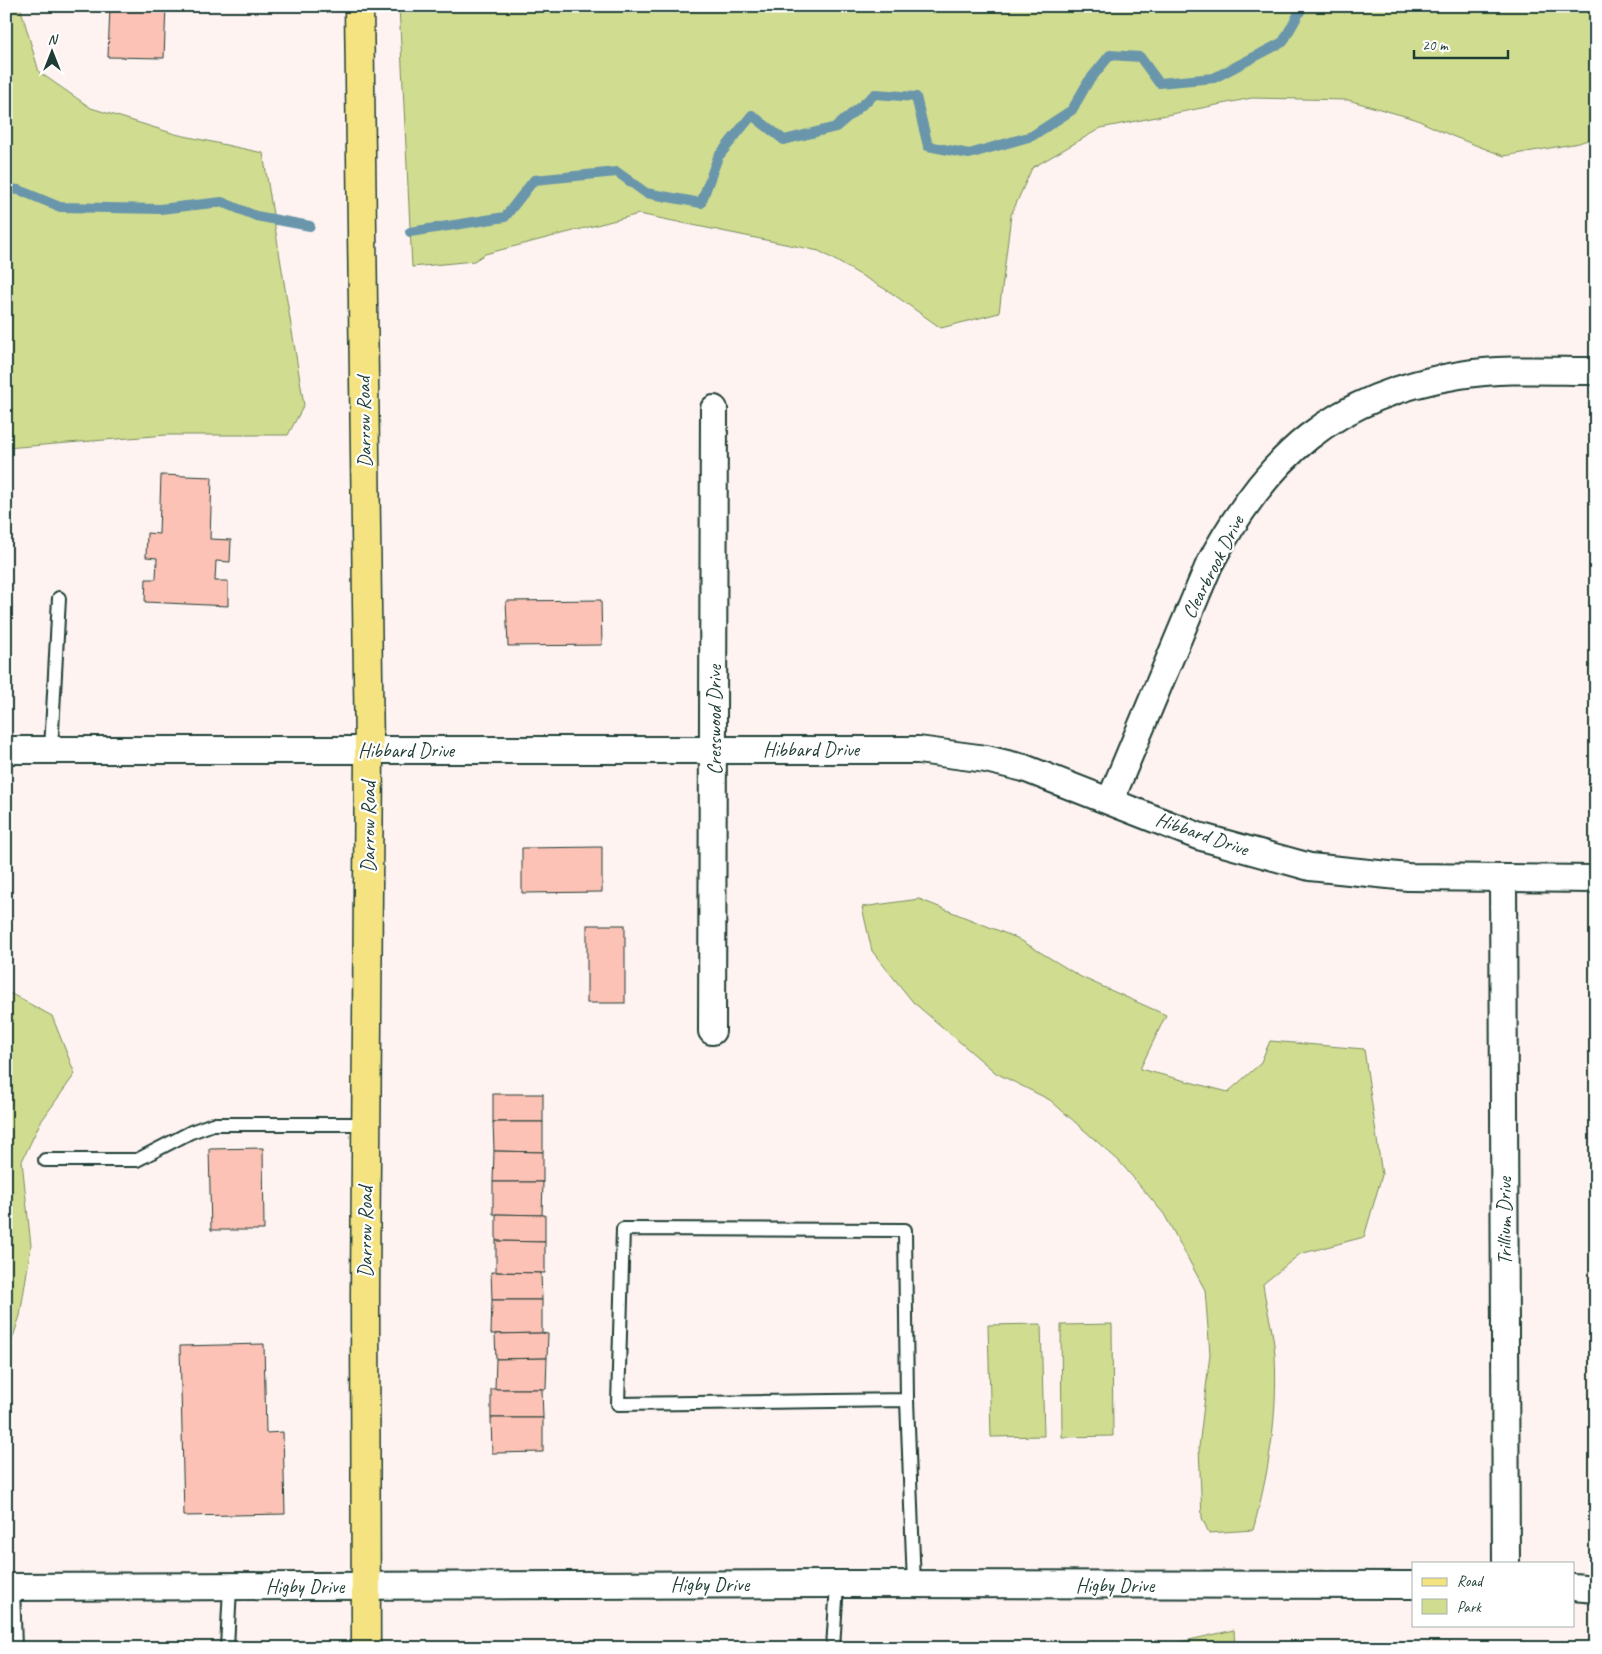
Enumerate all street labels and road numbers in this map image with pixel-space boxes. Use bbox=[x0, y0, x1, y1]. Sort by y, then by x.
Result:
street label: Darrow Road bbox=[351, 373, 377, 468]
street label: Clearbrook Drive bbox=[1176, 510, 1250, 623]
street label: Cresswood Drive bbox=[702, 664, 727, 775]
street label: Hibbard Drive bbox=[763, 737, 861, 762]
street label: Hibbard Drive bbox=[358, 738, 456, 763]
street label: Darrow Road bbox=[356, 778, 381, 873]
street label: Hibbard Drive bbox=[1152, 807, 1253, 862]
street label: Trillium Drive bbox=[1492, 1175, 1517, 1265]
street label: Darrow Road bbox=[353, 1183, 378, 1278]
street label: Higby Drive bbox=[671, 1572, 751, 1597]
street label: Higby Drive bbox=[1076, 1573, 1156, 1598]
street label: Higby Drive bbox=[266, 1574, 346, 1599]

